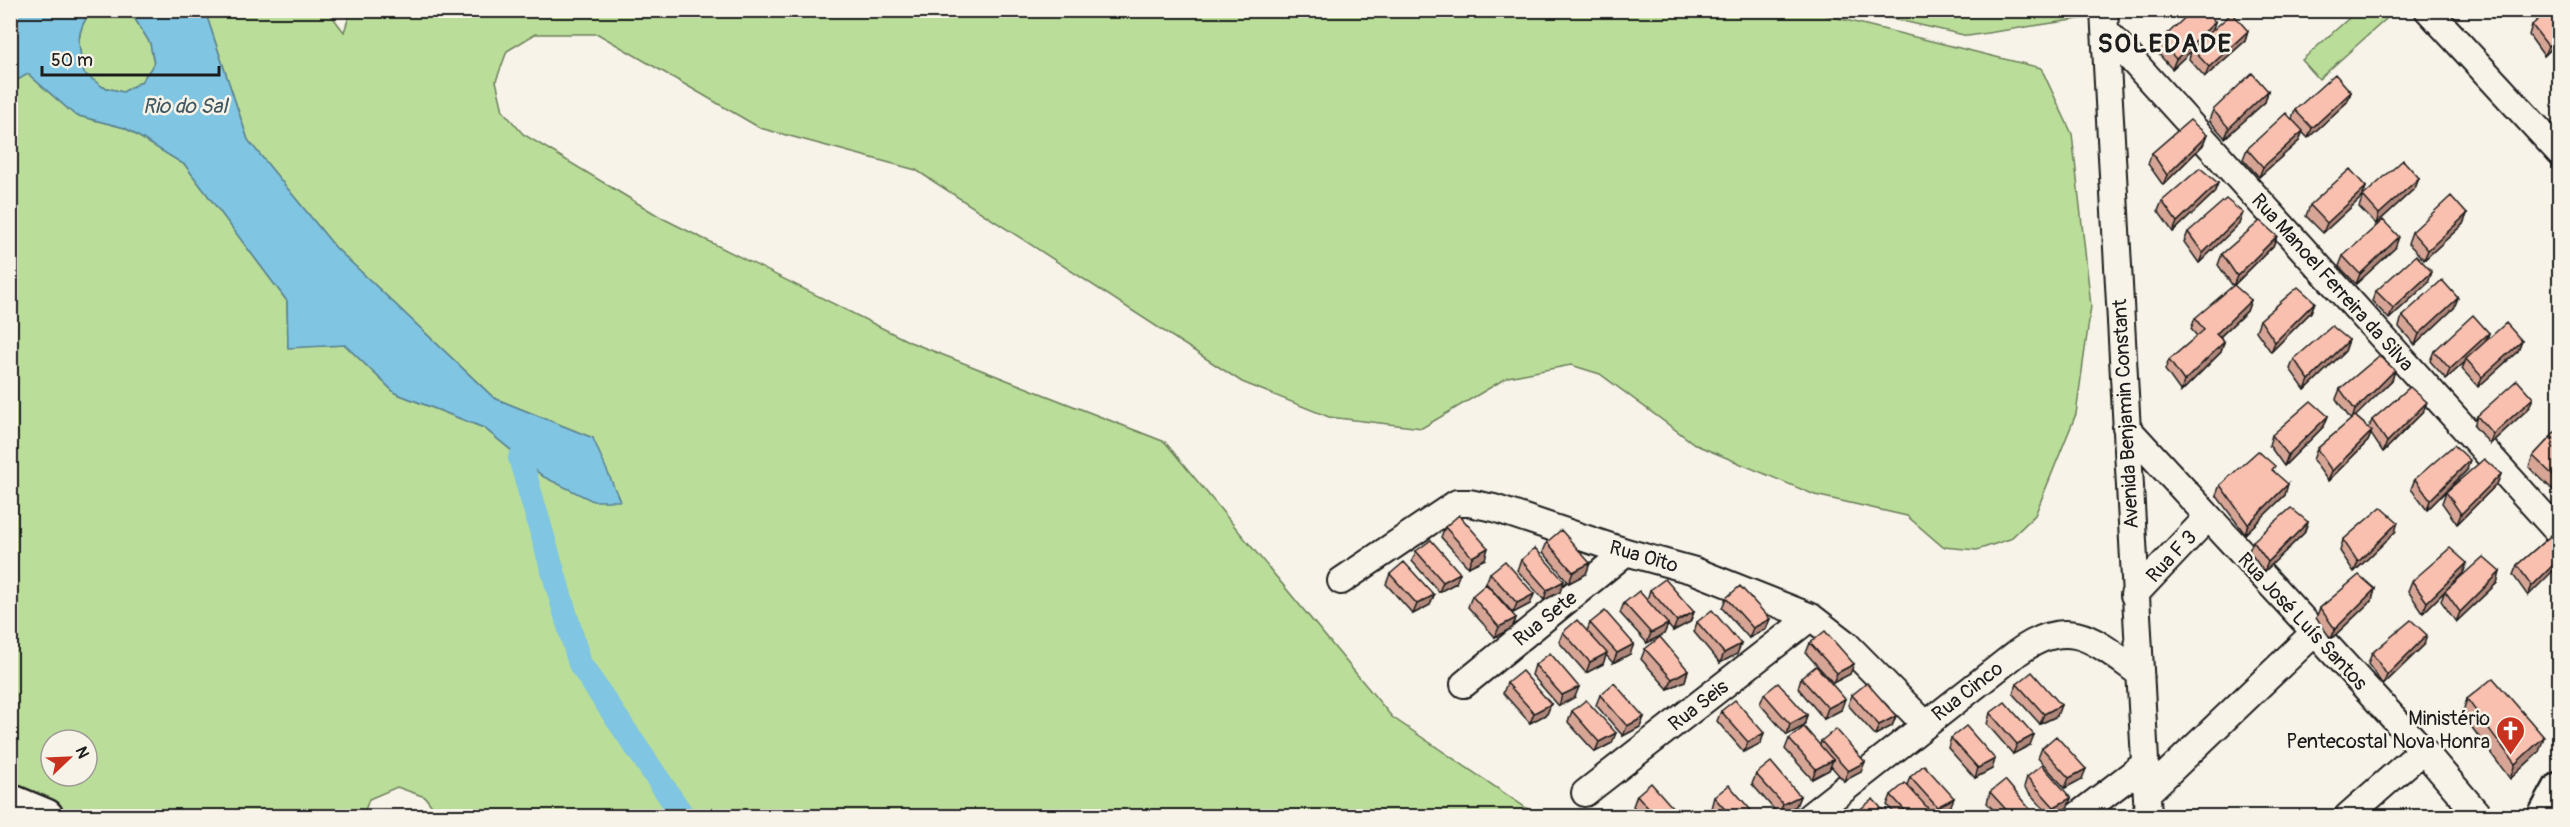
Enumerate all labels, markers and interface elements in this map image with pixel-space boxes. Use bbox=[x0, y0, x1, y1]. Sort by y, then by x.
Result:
district label: SOLEDADE bbox=[2098, 28, 2232, 60]
scale bar bbox=[42, 39, 219, 77]
text: 50 m bbox=[51, 49, 93, 72]
water label: Rio do Sal bbox=[143, 93, 229, 120]
street label: Rua Manoel Ferreira da Silva bbox=[2246, 188, 2419, 376]
street label: Avenida Benjamin Constant bbox=[2107, 298, 2144, 529]
street label: Rua F 3 bbox=[2141, 525, 2202, 588]
street label: Rua Oito bbox=[1607, 535, 1681, 578]
street label: Rua José Luís Santos bbox=[2232, 547, 2373, 695]
street label: Rua Sete bbox=[1508, 585, 1582, 652]
street label: Rua Cinco bbox=[1927, 656, 2008, 727]
street label: Rua Seis bbox=[1663, 674, 1733, 737]
place label: Ministério Pentecostal Nova Honra bbox=[2286, 706, 2490, 754]
church icon: Ministério Pentecostal Nova Honra bbox=[2495, 714, 2527, 756]
north arrow bbox=[39, 728, 99, 788]
text: N bbox=[71, 744, 93, 762]

